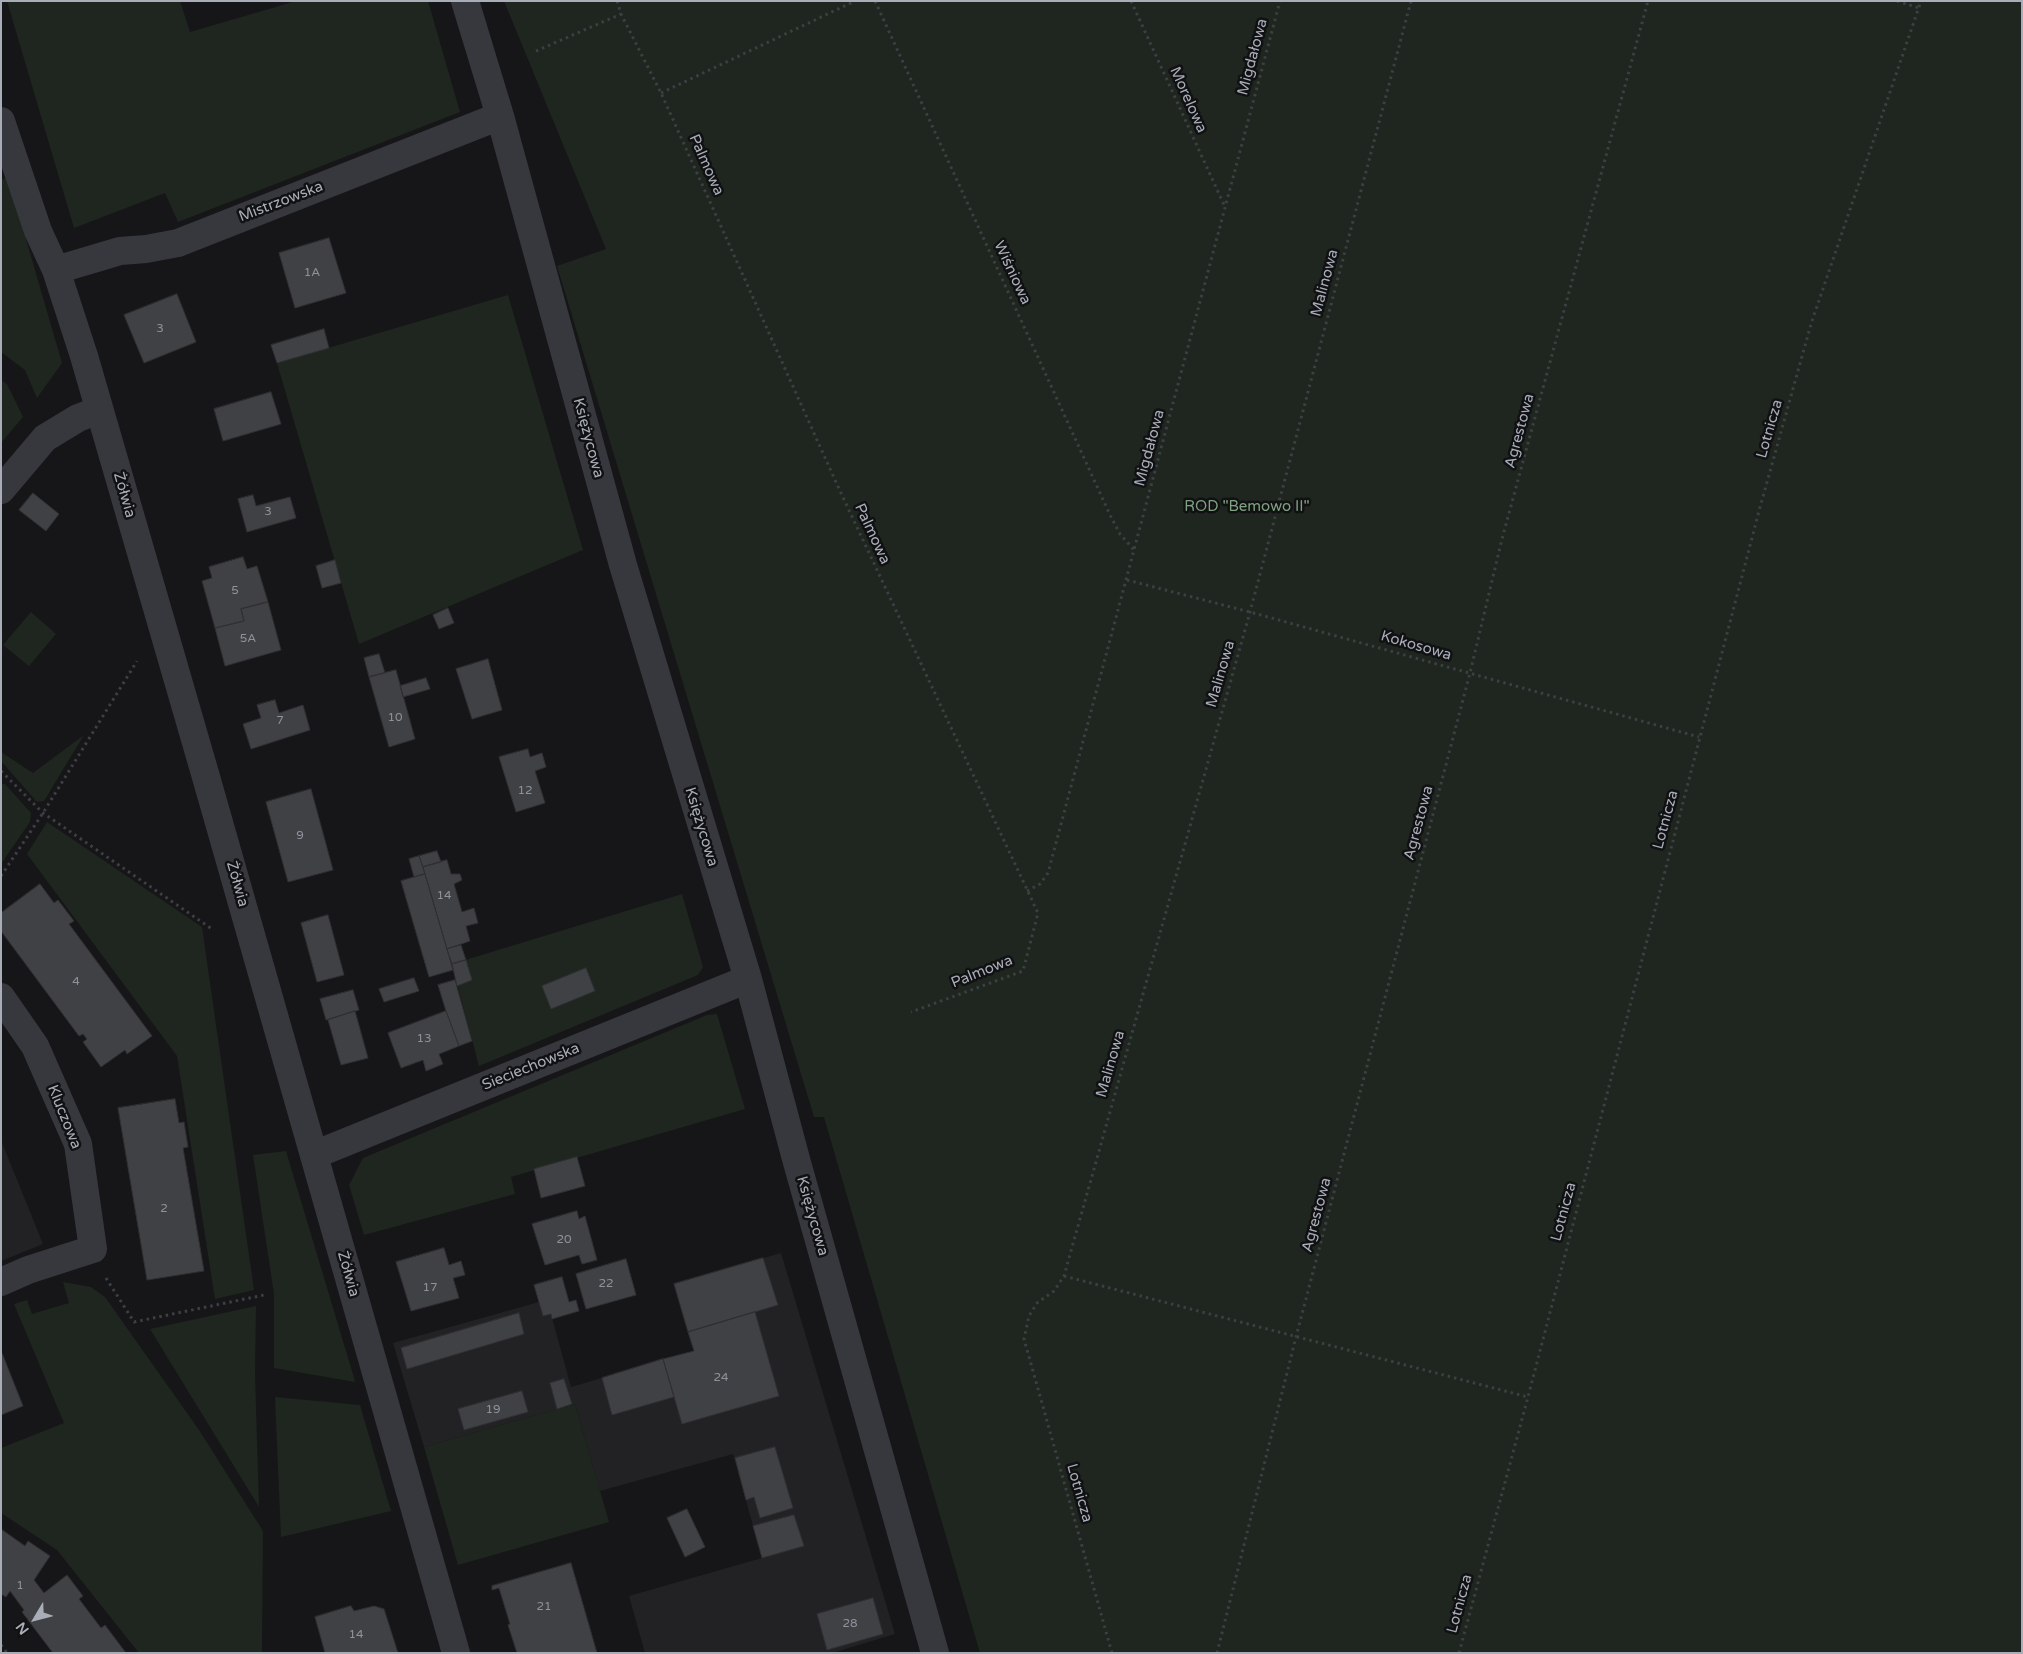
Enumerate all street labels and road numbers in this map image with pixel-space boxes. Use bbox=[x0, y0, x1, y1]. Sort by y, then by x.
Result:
street label: Migdałowa bbox=[1234, 17, 1272, 97]
street label: Morelowa bbox=[1165, 64, 1211, 136]
street label: Palmowa bbox=[685, 132, 727, 198]
street label: Mistrzowska bbox=[236, 178, 326, 226]
street label: Wiśniowa bbox=[989, 238, 1035, 308]
street label: Malinowa bbox=[1307, 247, 1343, 319]
street label: Agrestowa bbox=[1501, 392, 1539, 470]
street label: Księżycowa bbox=[569, 396, 607, 480]
street label: Lotnicza bbox=[1753, 398, 1787, 460]
street label: Migdałowa bbox=[1131, 408, 1169, 488]
street label: Żółwia bbox=[109, 470, 139, 520]
street label: Palmowa bbox=[850, 501, 894, 567]
street label: Kokosowa bbox=[1379, 627, 1453, 665]
street label: Malinowa bbox=[1203, 638, 1239, 710]
street label: Agrestowa bbox=[1400, 784, 1438, 862]
street label: Księżycowa bbox=[680, 785, 722, 869]
street label: Lotnicza bbox=[1650, 789, 1682, 851]
street label: Żółwia bbox=[222, 859, 252, 909]
street label: Palmowa bbox=[949, 952, 1015, 992]
street label: Malinowa bbox=[1093, 1028, 1129, 1100]
street label: Sieciechowska bbox=[480, 1039, 582, 1095]
street label: Kluczowa bbox=[43, 1082, 85, 1152]
street label: Księżycowa bbox=[792, 1174, 832, 1258]
street label: Agrestowa bbox=[1298, 1176, 1336, 1254]
street label: Lotnicza bbox=[1548, 1181, 1580, 1243]
street label: Żółwia bbox=[333, 1249, 363, 1299]
street label: Lotnicza bbox=[1062, 1462, 1096, 1524]
street label: Lotnicza bbox=[1444, 1573, 1476, 1635]

